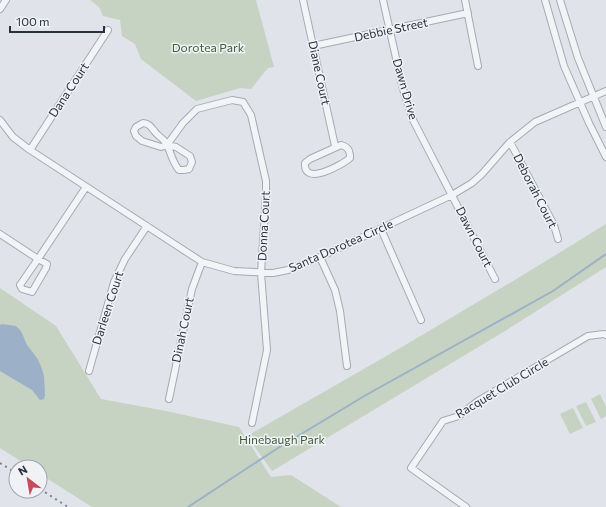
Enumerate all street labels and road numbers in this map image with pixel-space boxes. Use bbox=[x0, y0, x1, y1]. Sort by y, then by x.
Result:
street label: Debbie Street bbox=[353, 14, 429, 44]
street label: Diane Court bbox=[306, 39, 334, 106]
street label: Dawn Drive bbox=[391, 57, 421, 121]
street label: Dana Court bbox=[45, 59, 91, 119]
street label: Deborah Court bbox=[511, 151, 561, 230]
street label: Donna Court bbox=[254, 190, 272, 261]
street label: Dawn Court bbox=[454, 204, 496, 269]
street label: Santa Dorotea Circle bbox=[286, 216, 395, 274]
street label: Darleen Court bbox=[89, 269, 126, 346]
street label: Dinah Court bbox=[168, 296, 196, 364]
street label: Racquet Club Circle bbox=[452, 354, 551, 420]

